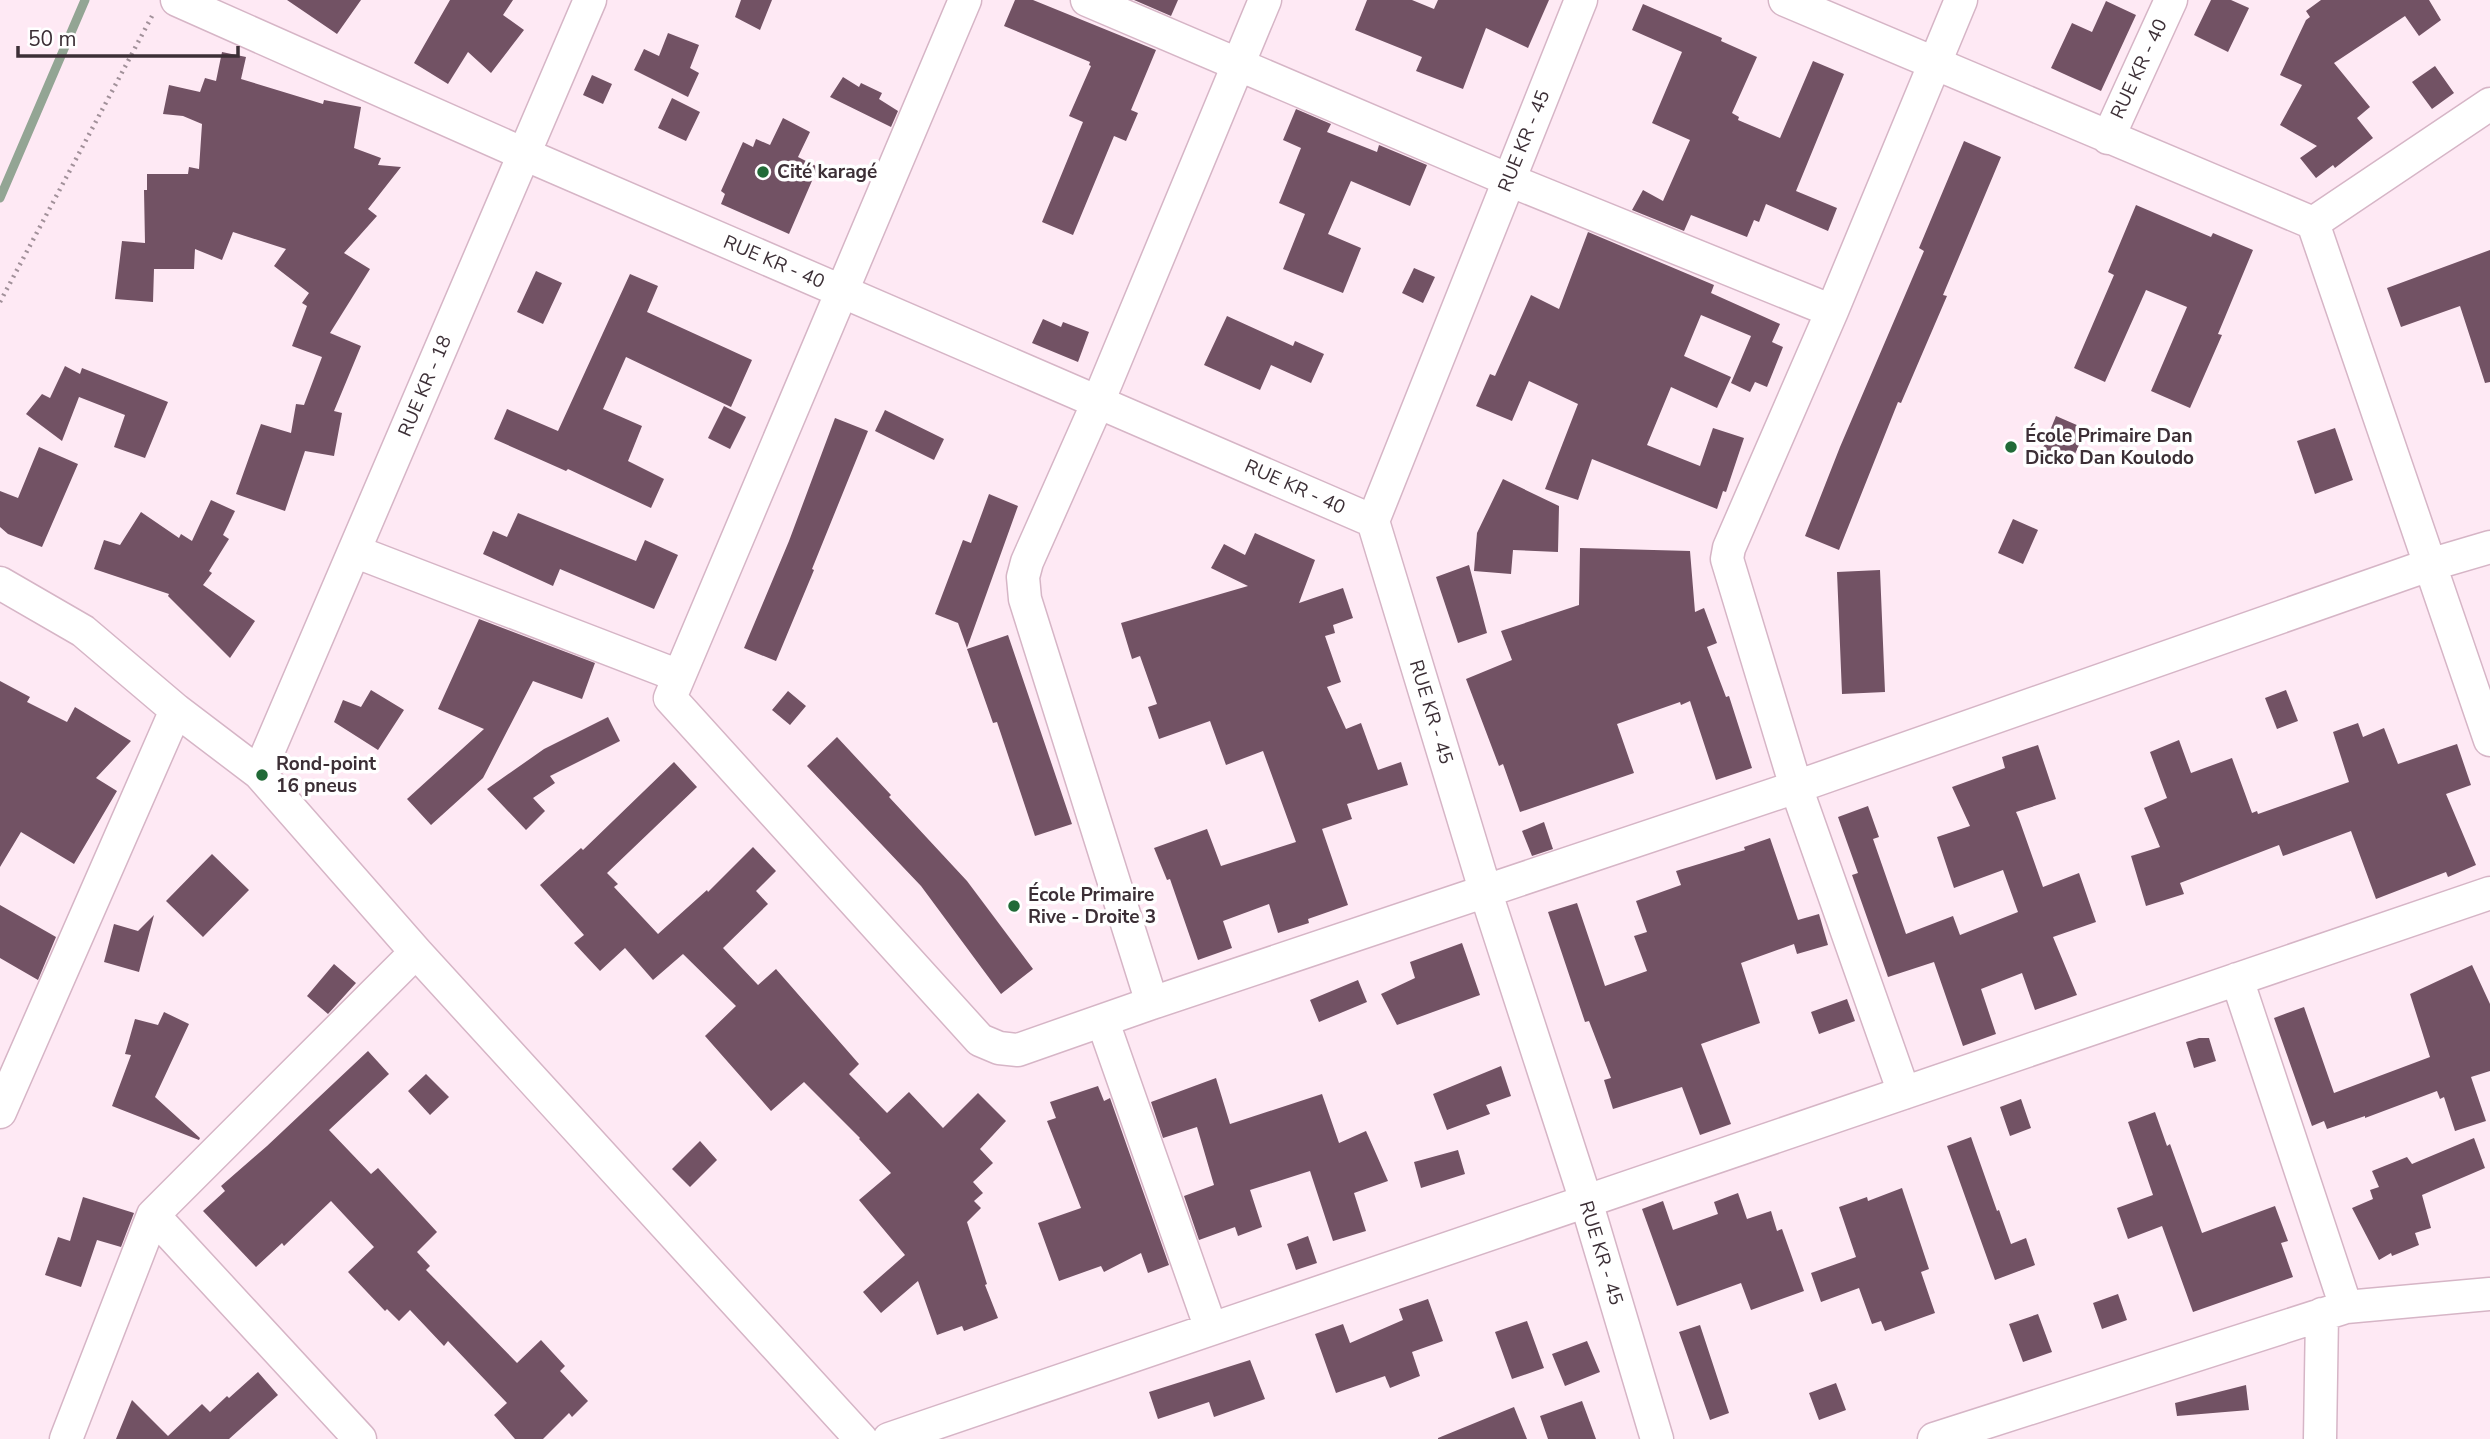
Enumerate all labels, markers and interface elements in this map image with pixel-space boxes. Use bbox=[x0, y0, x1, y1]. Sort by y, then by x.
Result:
scale bar bbox=[18, 14, 238, 58]
street label: RUE KR - 40 bbox=[2104, 15, 2174, 123]
text: 50 m bbox=[28, 25, 77, 53]
street label: RUE KR - 45 bbox=[1492, 86, 1556, 196]
place label: Cité karagé bbox=[777, 159, 877, 185]
marker: Cité karagé bbox=[755, 164, 771, 180]
street label: RUE KR - 40 bbox=[719, 229, 829, 295]
street label: RUE KR - 18 bbox=[392, 331, 458, 441]
place label: École Primaire Dan Dicko Dan Koulodo bbox=[2025, 423, 2194, 471]
marker: École Primaire Dan Dicko Dan Koulodo bbox=[2003, 439, 2019, 455]
street label: RUE KR - 40 bbox=[1241, 453, 1349, 521]
street label: RUE KR - 45 bbox=[1403, 657, 1459, 767]
place label: Rond-point 16 pneus bbox=[276, 751, 377, 799]
marker: Rond-point 16 pneus bbox=[254, 767, 270, 783]
place label: École Primaire Rive - Droite 3 bbox=[1028, 882, 1156, 930]
marker: École Primaire Rive - Droite 3 bbox=[1006, 898, 1022, 914]
street label: RUE KR - 45 bbox=[1573, 1198, 1629, 1308]

